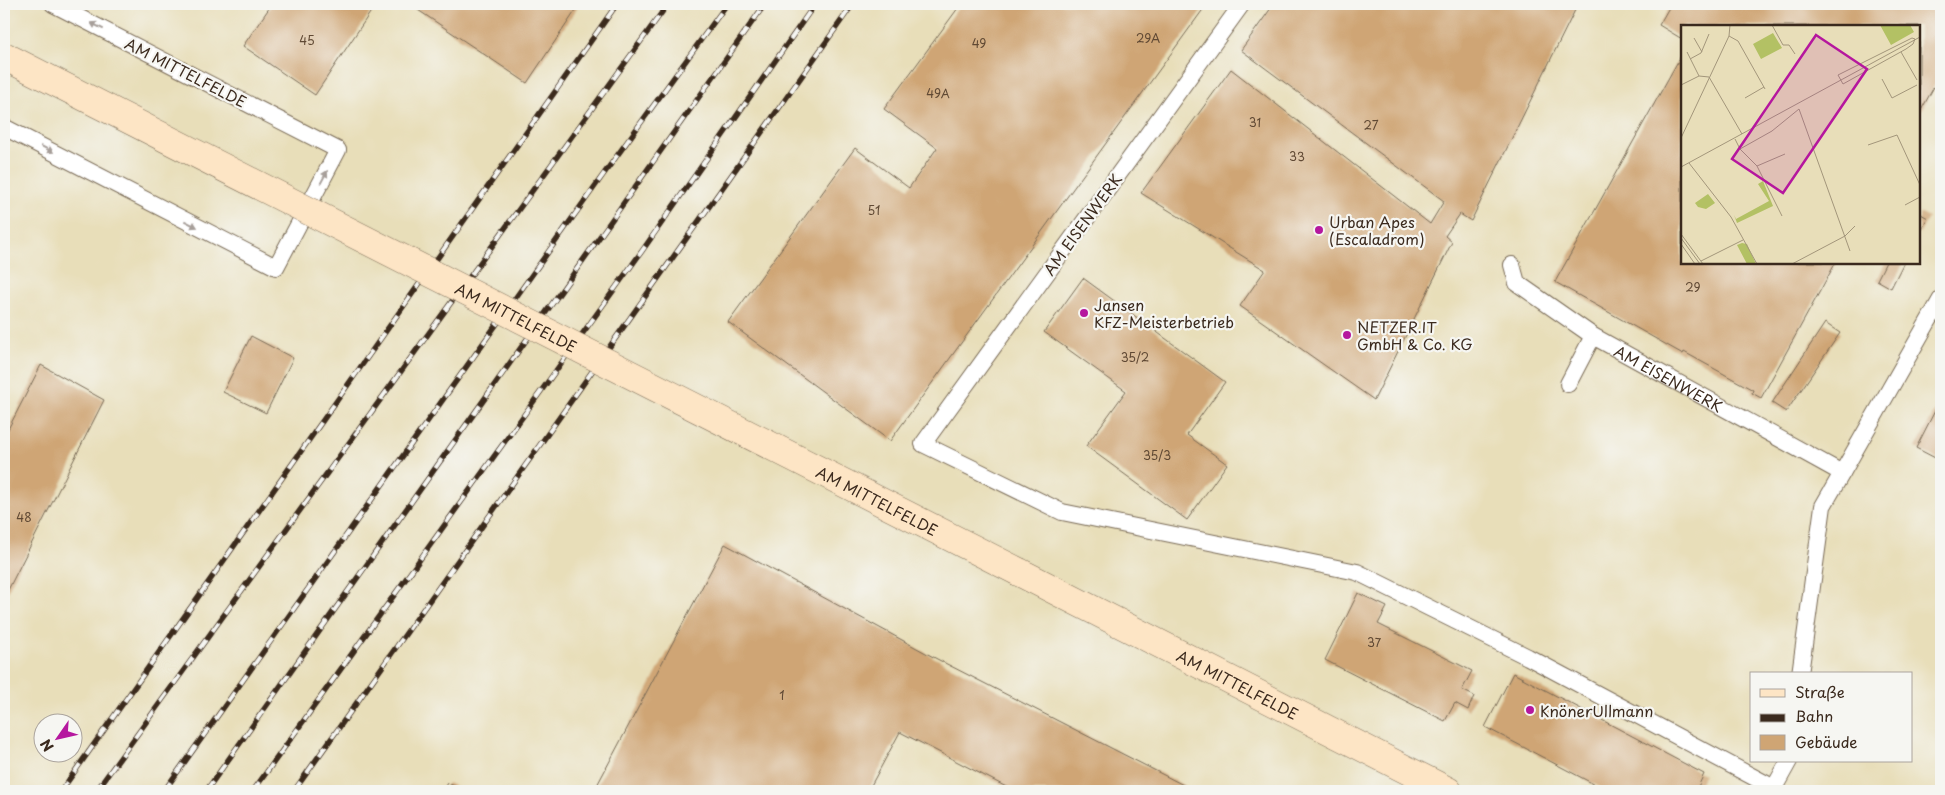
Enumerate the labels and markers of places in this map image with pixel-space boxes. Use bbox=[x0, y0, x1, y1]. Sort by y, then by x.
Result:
place label: Urban Apes (Escaladrom) bbox=[1329, 210, 1425, 250]
marker: Urban Apes (Escaladrom) bbox=[1313, 224, 1325, 236]
place label: Jansen KFZ-Meisterbetrieb bbox=[1094, 293, 1234, 333]
marker: Jansen KFZ-Meisterbetrieb bbox=[1078, 307, 1090, 319]
place label: NETZER.IT GmbH & Co. KG bbox=[1357, 315, 1473, 355]
marker: NETZER.IT GmbH & Co. KG bbox=[1341, 329, 1353, 341]
place label: KnönerUllmann bbox=[1540, 699, 1653, 722]
marker: KnönerUllmann bbox=[1524, 704, 1536, 716]

